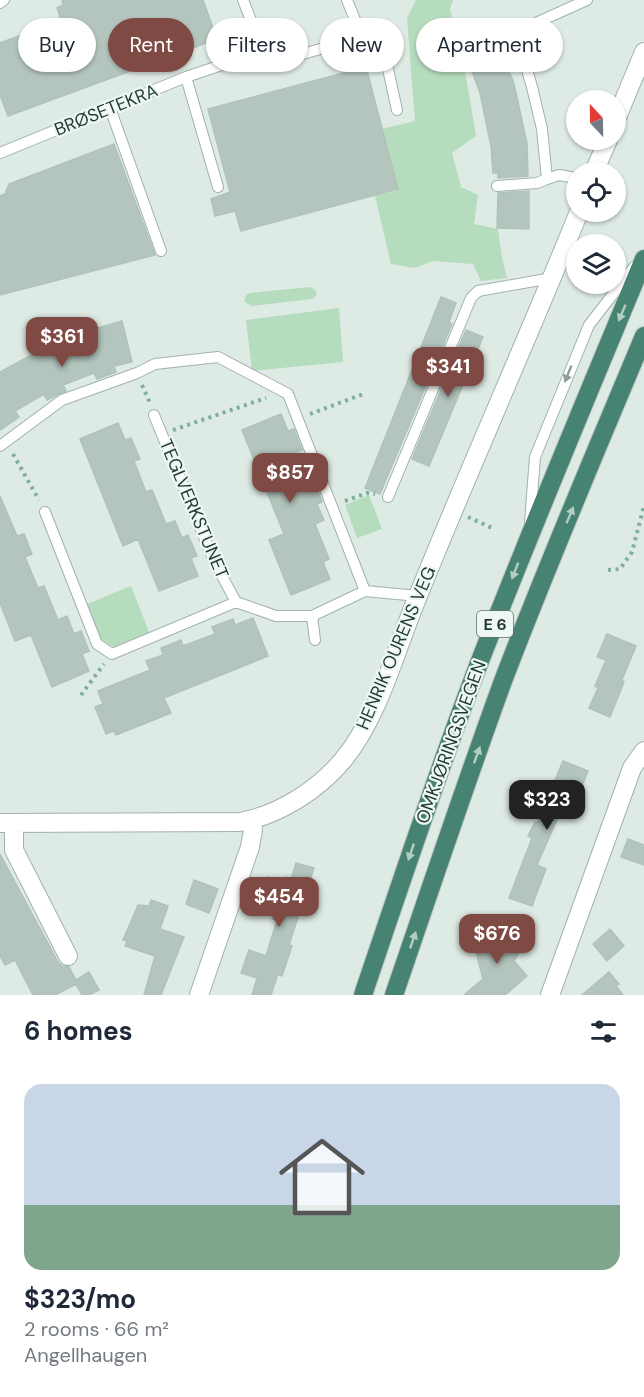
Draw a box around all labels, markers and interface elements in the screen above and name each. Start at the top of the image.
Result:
chip: Buy [18,18,96,72]
chip: Rent [108,18,194,72]
chip: Filters [206,18,308,72]
chip: New [320,18,404,72]
chip: Apartment [416,18,563,72]
street label: BRØSETEKRA [51,78,161,142]
north arrow [566,90,626,150]
map controls [566,90,626,294]
button: locate [566,162,626,222]
button: layers [566,234,626,294]
one-way arrow [617,304,626,322]
pin: $361 [26,317,98,368]
text: $361 [40,323,84,349]
pin: $341 [412,347,484,398]
text: $341 [426,353,470,379]
one-way arrow [563,366,573,384]
street label: TEGLVERKSTUNET [154,436,234,582]
pin: $857 [254,453,326,504]
text: $857 [266,459,314,485]
one-way arrow [565,506,574,523]
one-way arrow [510,562,520,580]
street label: HENRIK OURENS VEG [351,563,441,733]
road number: E 6 [477,611,513,637]
street label: OMKJØRINGSVEGEN [410,657,492,827]
one-way arrow [472,746,482,764]
pin: $323 [511,780,583,831]
text: $323 [523,786,571,812]
one-way arrow [406,843,416,861]
pin: $454 [243,877,315,928]
text: $454 [254,883,304,909]
pin: $676 [461,914,533,965]
text: $676 [473,920,521,946]
one-way arrow [409,931,418,949]
text: 6 homes [24,1014,132,1048]
icon: filters [587,1015,620,1048]
icon: home [268,1123,376,1231]
text: $323/mo [24,1282,136,1316]
text: 2 rooms · 66 m² [24,1316,169,1342]
text: Angellhaugen [24,1342,147,1368]

